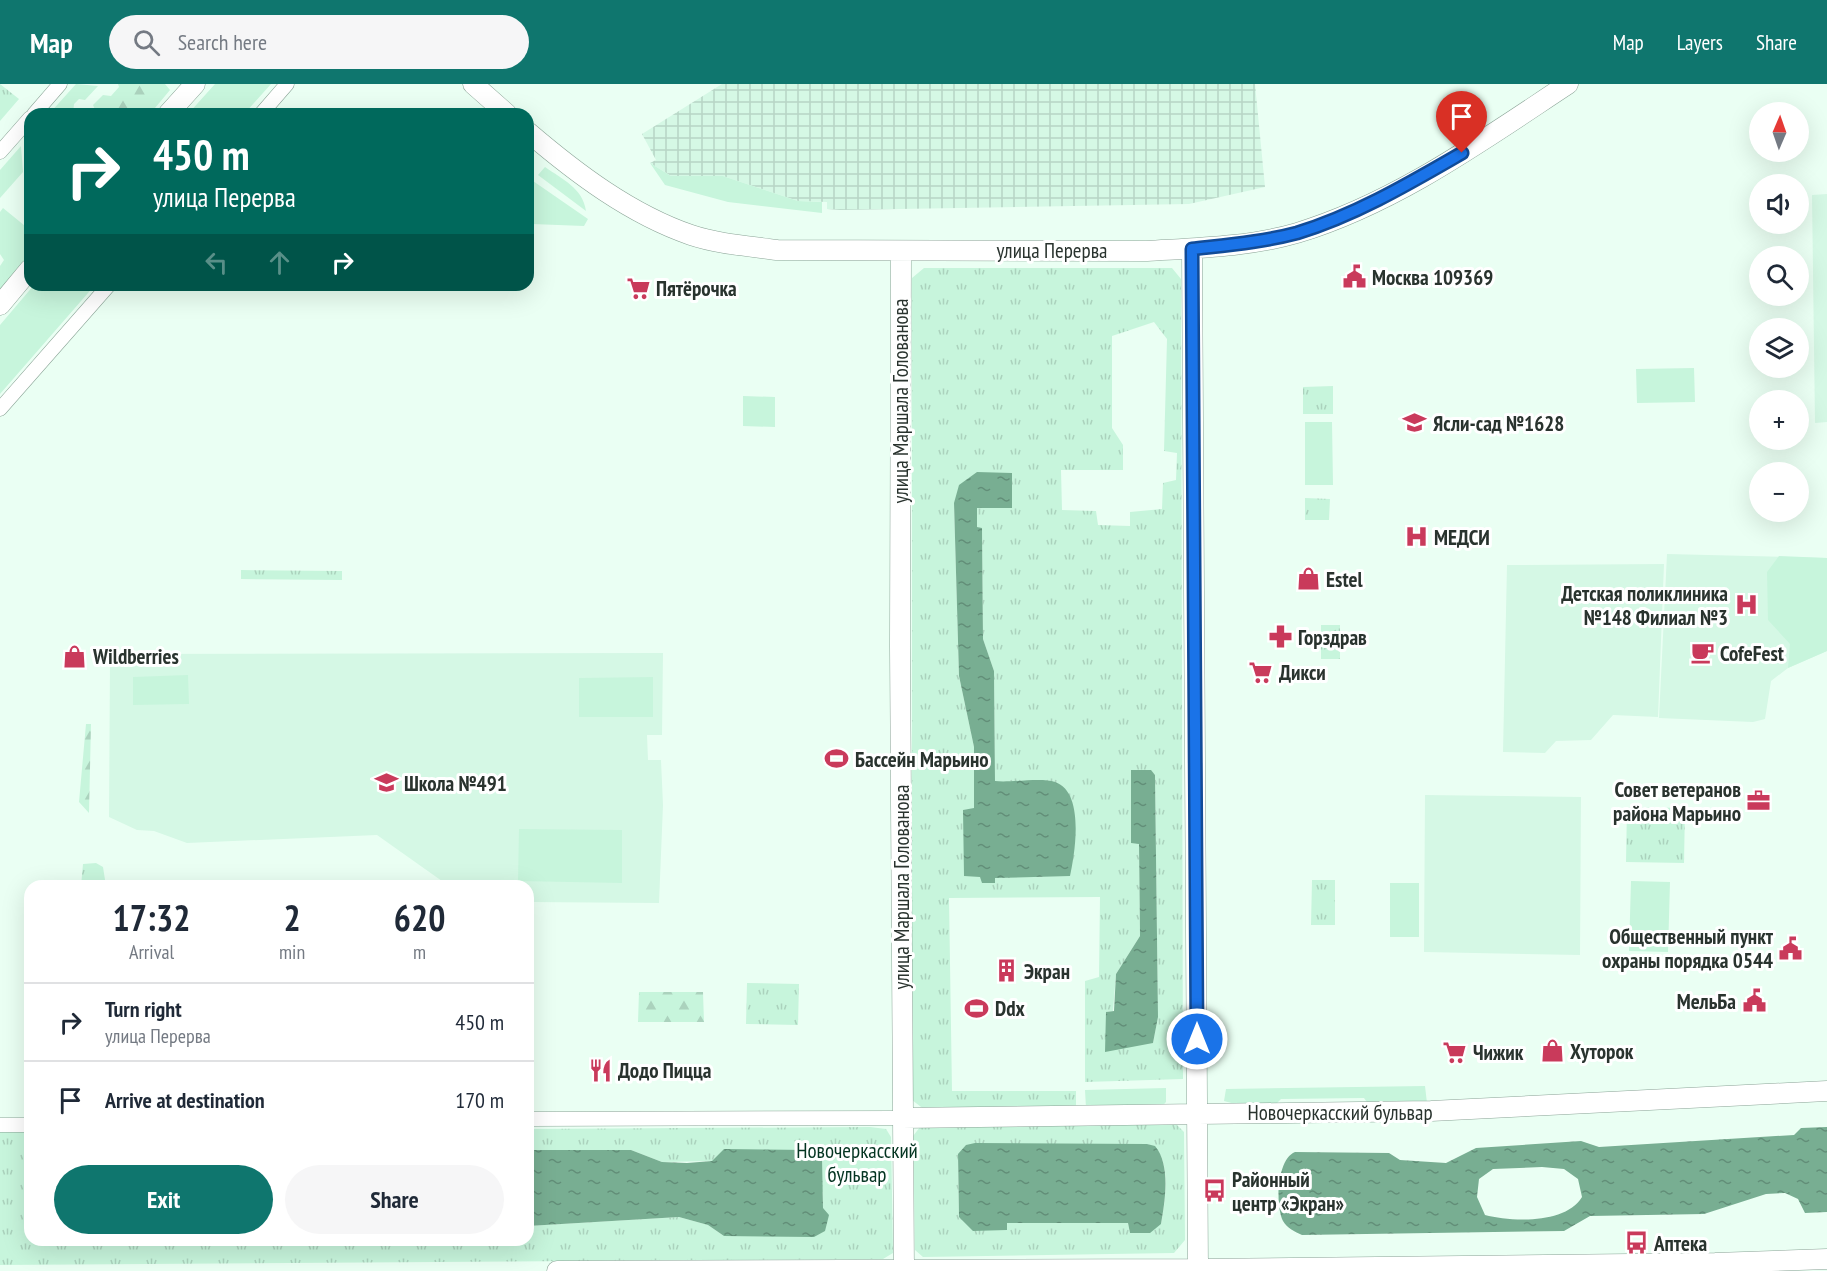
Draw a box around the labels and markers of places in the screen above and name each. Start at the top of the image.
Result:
pin [1436,91,1487,153]
public building icon: Москва 109369 [1341,264,1367,290]
place label: Москва 109369 [1372,264,1493,291]
supermarket icon: Пятёрочка [625,275,651,301]
place label: Пятёрочка [656,275,737,302]
school or university icon: Ясли-сад №1628 [1402,410,1428,436]
place label: Ясли-сад №1628 [1433,410,1564,437]
hospital icon: МЕДСИ [1403,524,1429,550]
place label: МЕДСИ [1434,524,1490,551]
shop icon: Estel [1295,566,1321,592]
place label: Estel [1326,566,1363,593]
place label: Детская поликлиника №148 Филиал №3 [1561,580,1728,631]
hospital icon: Детская поликлиника №148 Филиал №3 [1733,592,1759,618]
pharmacy icon: Горздрав [1267,624,1293,650]
place label: Горздрав [1298,624,1367,651]
cafe icon: CofeFest [1689,640,1715,666]
place label: CofeFest [1720,640,1784,667]
shop icon: Wildberries [62,643,88,669]
place label: Wildberries [92,643,179,670]
supermarket icon: Дикси [1248,659,1274,685]
place label: Дикси [1279,659,1326,686]
sports icon: Бассейн Марьино [824,746,850,772]
place label: Бассейн Марьино [855,746,989,773]
school or university icon: Школа №491 [373,770,399,796]
place label: Школа №491 [404,770,507,797]
place label: Совет ветеранов района Марьино [1613,776,1741,827]
office icon: Совет ветеранов района Марьино [1746,788,1772,814]
place label: Общественный пункт охраны порядка 0544 [1602,923,1774,974]
public building icon: Общественный пункт охраны порядка 0544 [1778,935,1804,961]
building icon: Экран [993,958,1019,984]
place label: Экран [1024,958,1070,985]
place label: МельБа [1677,988,1736,1015]
public building icon: МельБа [1741,988,1767,1014]
sports icon: Ddx [964,995,990,1021]
place label: Ddx [995,995,1026,1022]
shop icon: Хуторок [1539,1038,1565,1064]
place label: Хуторок [1570,1038,1634,1065]
supermarket icon: Чижик [1442,1039,1468,1065]
place label: Чижик [1473,1039,1524,1066]
restaurant icon: Додо Пицца [587,1057,613,1083]
place label: Додо Пицца [618,1057,712,1084]
place label: Районный центр «Экран» [1232,1166,1344,1217]
bus stop icon: Районный центр «Экран» [1201,1178,1227,1204]
bus stop icon: Аптека [1623,1230,1649,1256]
place label: Аптека [1653,1230,1707,1257]

